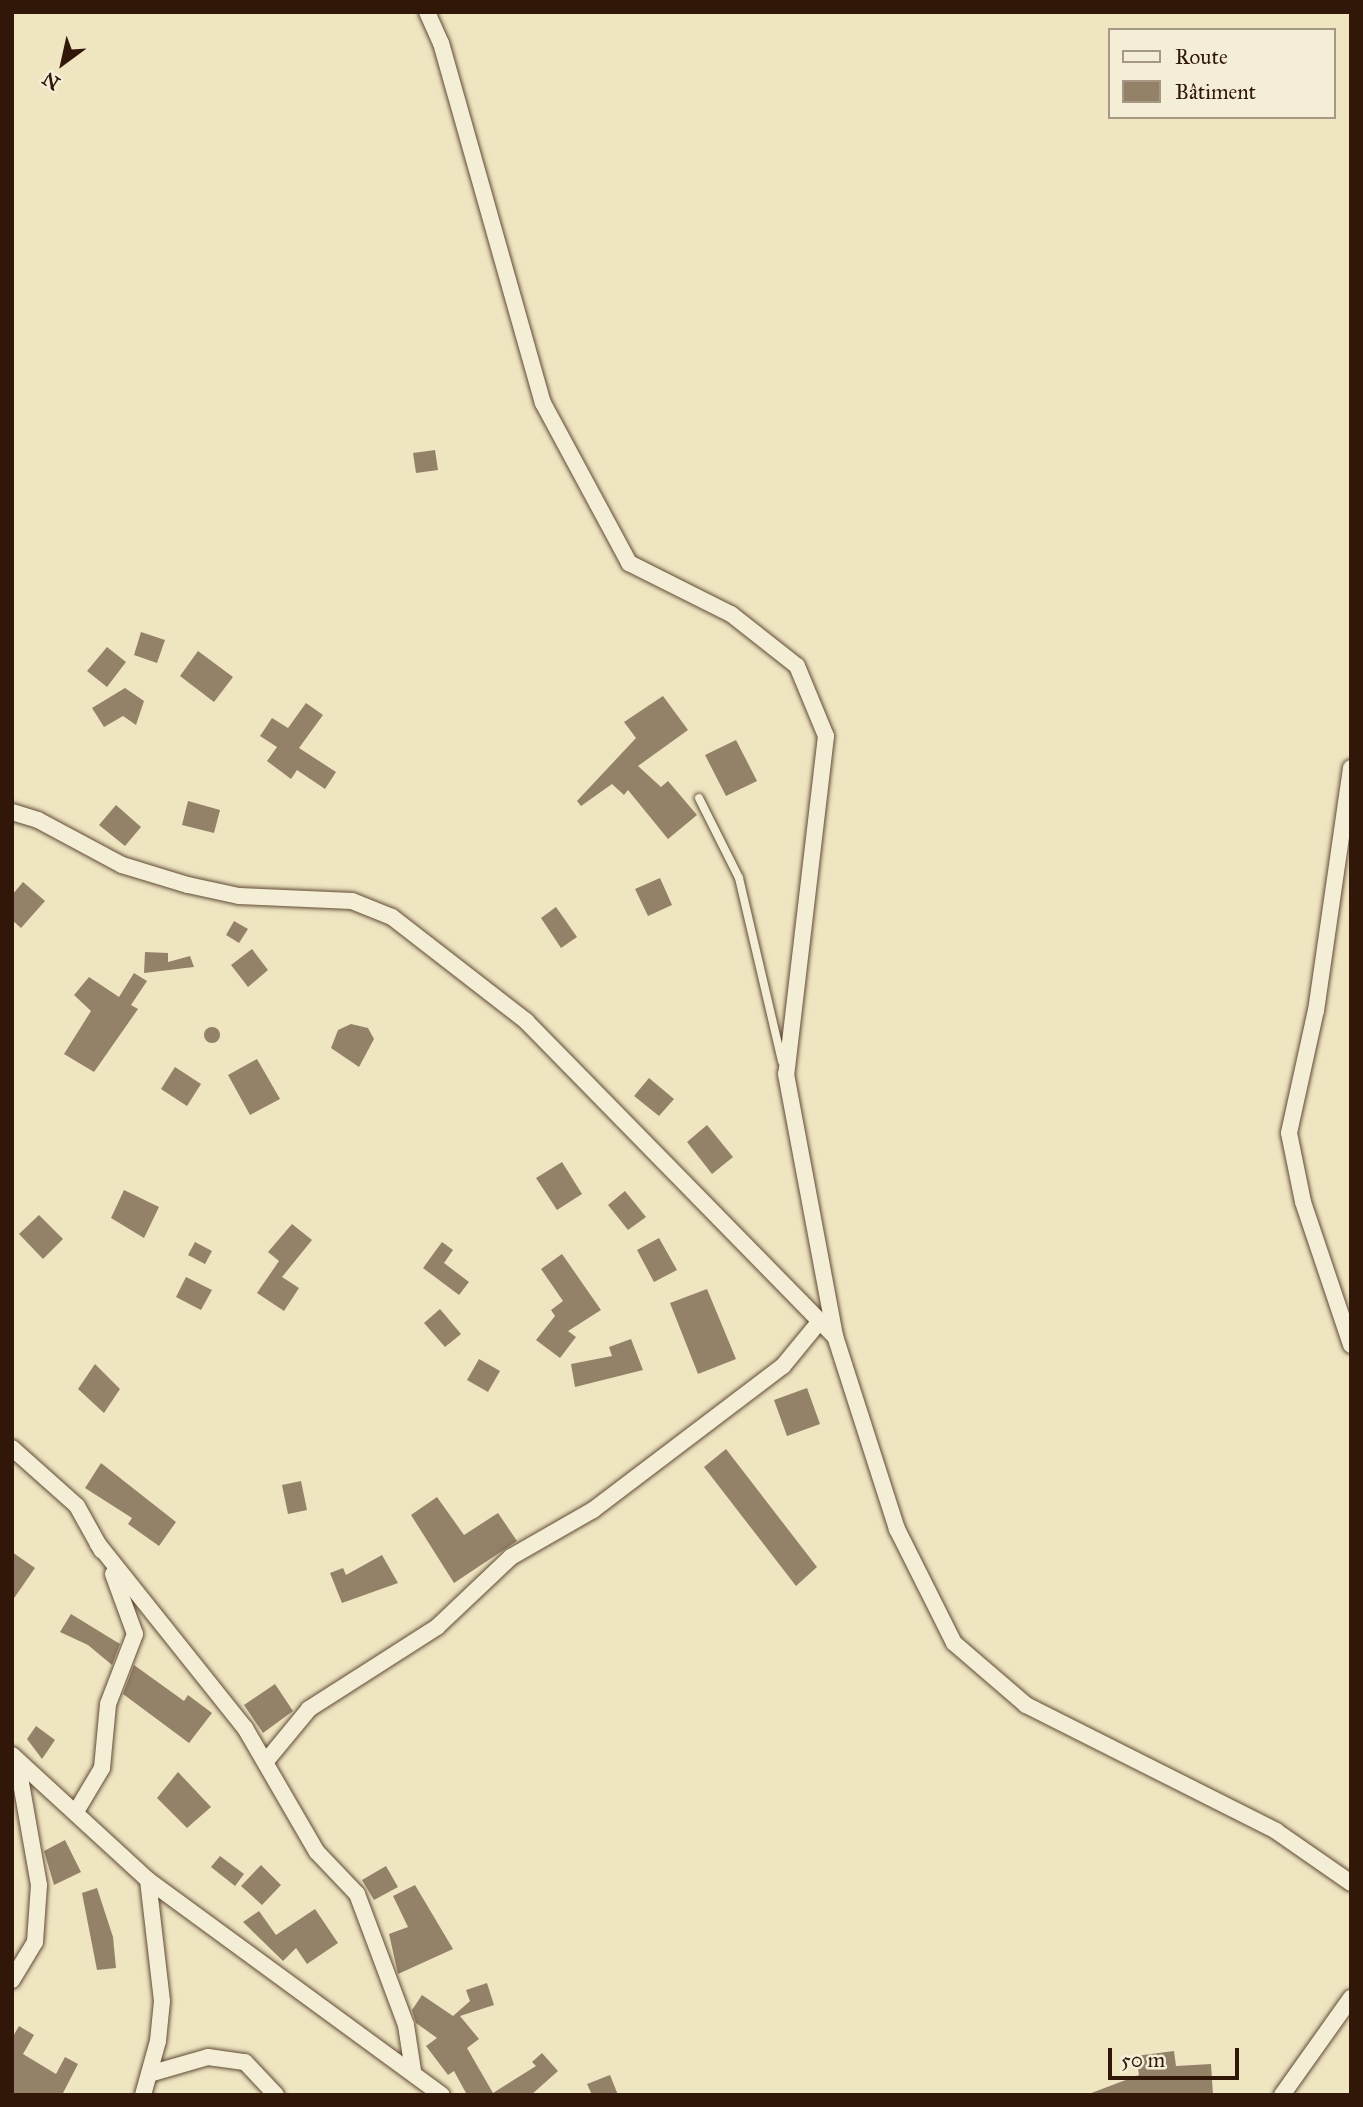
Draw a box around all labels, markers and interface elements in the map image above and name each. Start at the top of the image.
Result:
north arrow [28,28,98,98]
legend [1108,28,1335,119]
text: Route [1175,44,1228,70]
text: N [38,67,64,95]
text: Bâtiment [1175,79,1256,105]
scale bar [1111,2034,1242,2078]
text: 50 m [1121,2047,1165,2073]

